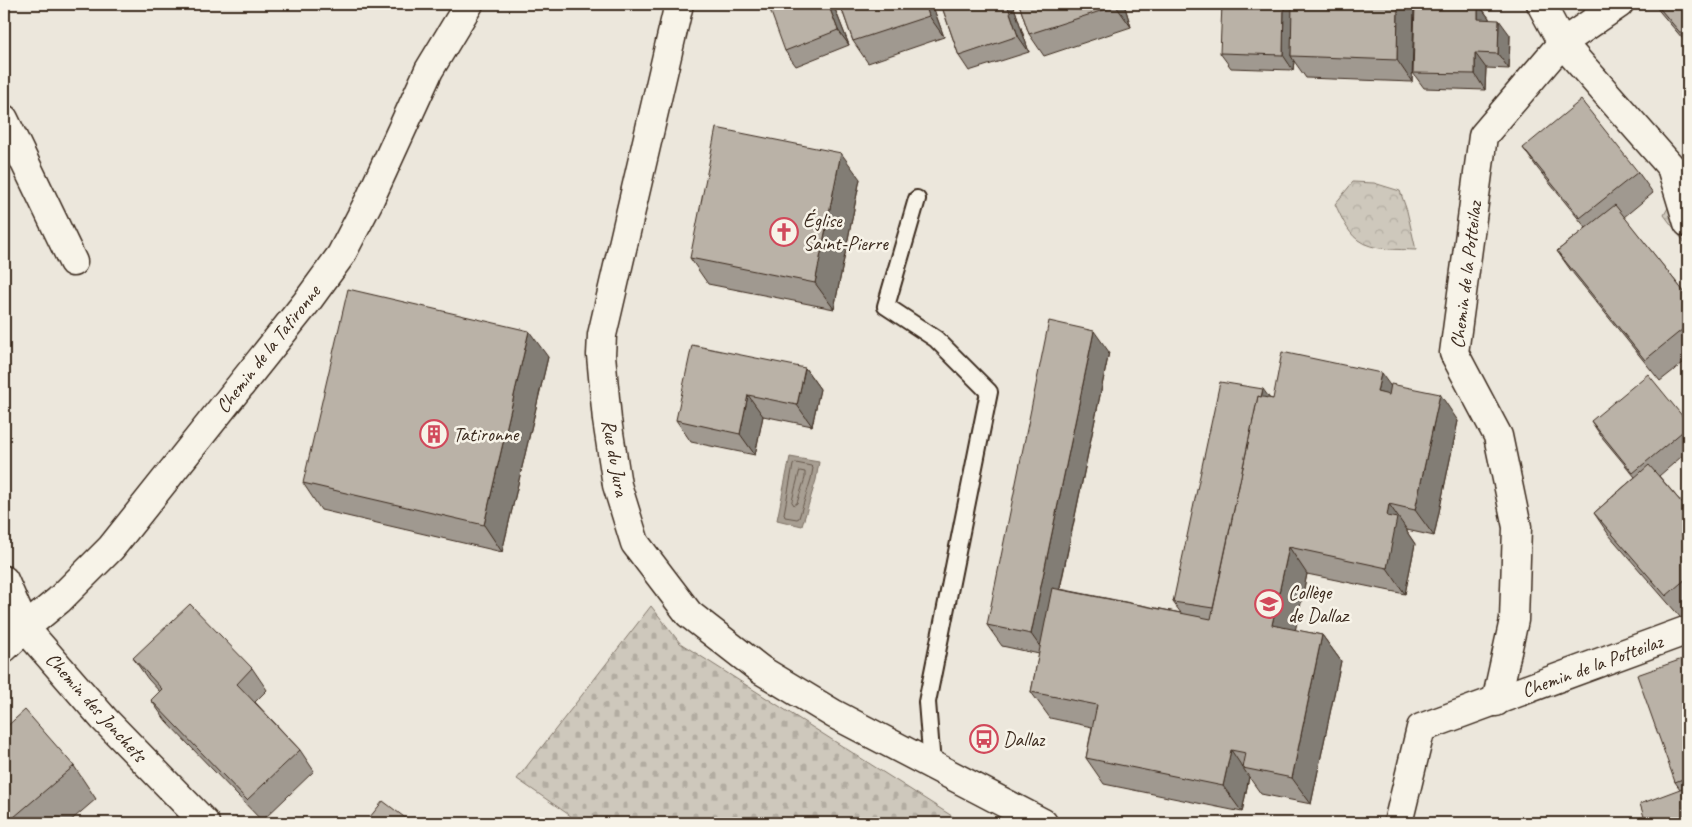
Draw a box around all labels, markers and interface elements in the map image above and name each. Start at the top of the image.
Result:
street label: Chemin de la Potteilaz [1445,198,1488,350]
place label: Église Saint-Pierre [803,208,889,256]
church icon: Église Saint-Pierre [769,217,799,247]
street label: Chemin de la Tatironne [210,279,327,418]
street label: Rue du Jura [596,418,634,500]
building icon: Tatironne [419,419,449,449]
place label: Tatironne [453,422,520,447]
place label: Collège de Dallaz [1288,580,1351,628]
school or university icon: Collège de Dallaz [1254,589,1284,619]
street label: Chemin de la Potteilaz [1518,628,1667,703]
street label: Chemin des Jonchets [40,647,153,769]
bus stop icon: Dallaz [969,724,999,754]
place label: Dallaz [1003,727,1046,752]

